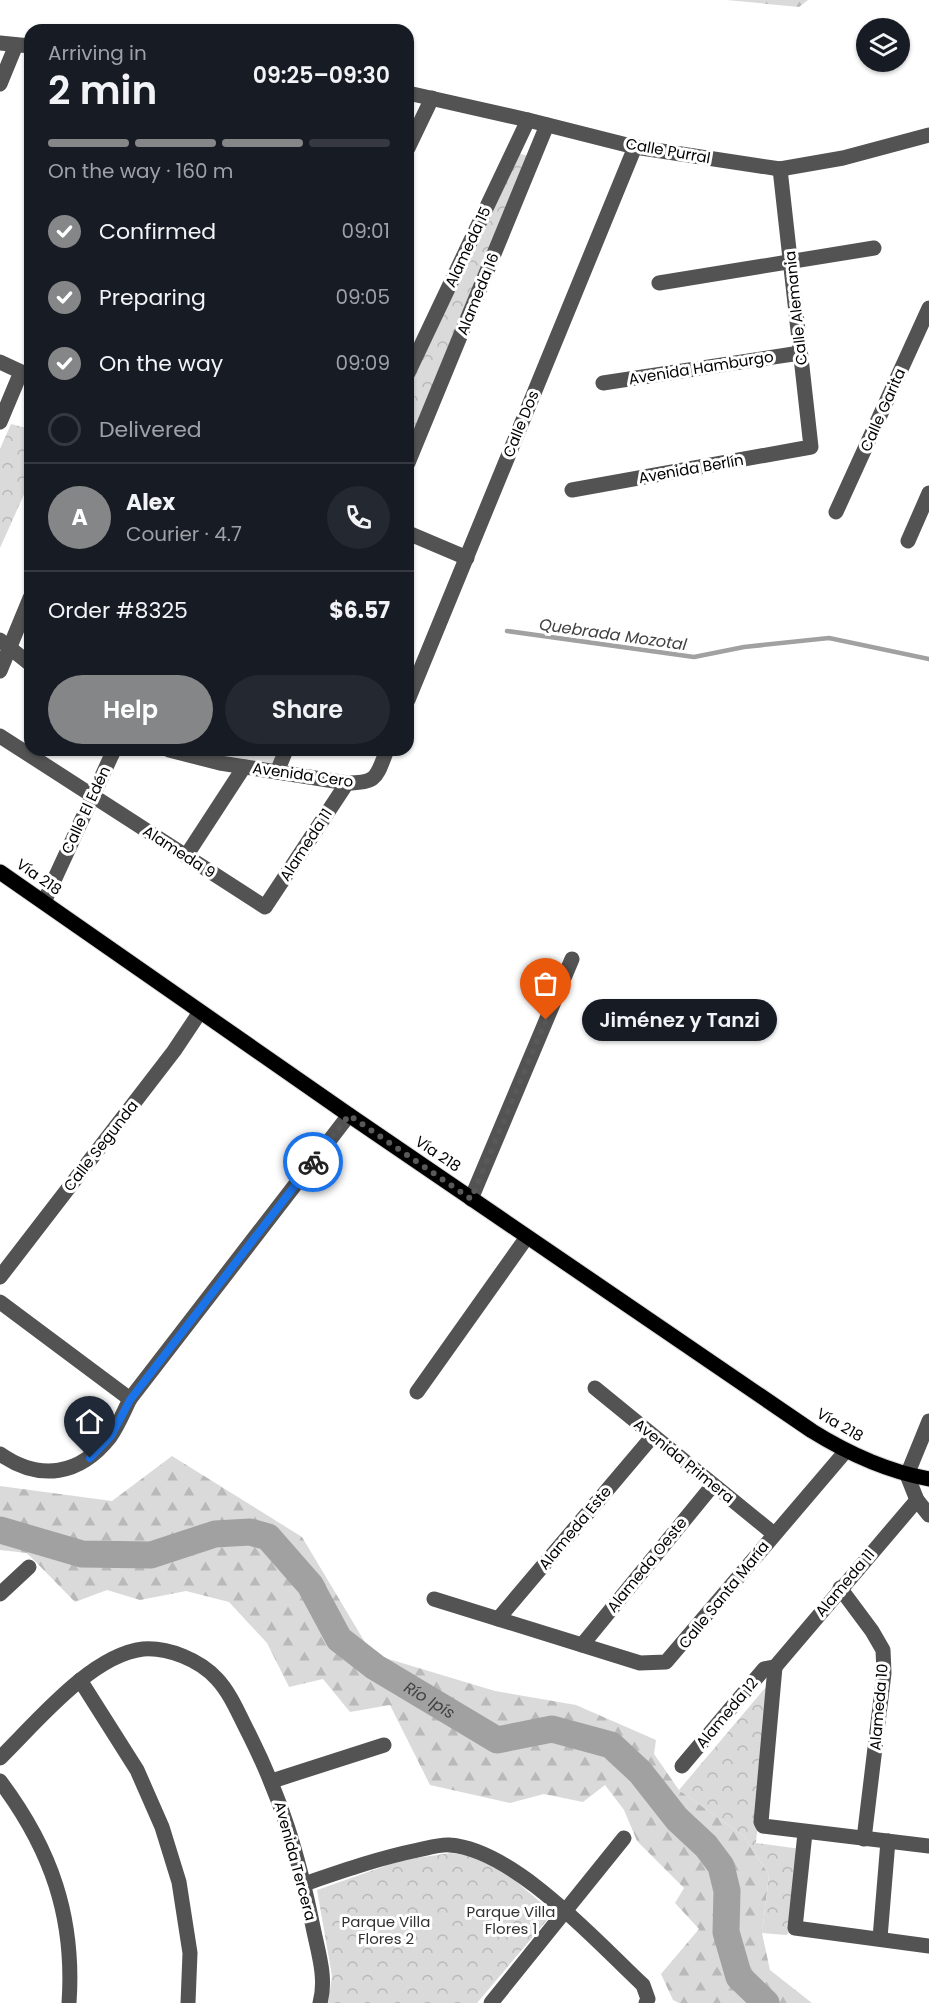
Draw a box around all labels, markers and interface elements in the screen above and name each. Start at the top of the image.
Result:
map controls [856,18,910,72]
button: layers [856,18,910,72]
text: Arriving in [48,39,147,67]
text: 09:25–09:30 [253,60,390,91]
text: 2 min [48,63,157,118]
street label: Calle Purral [624,133,712,168]
text: On the way · 160 m [48,157,233,185]
street label: Alameda 15 [440,203,495,291]
icon: check [48,215,81,248]
text: Confirmed [99,216,216,247]
text: 09:01 [342,217,390,245]
street label: Alameda 16 [451,249,504,338]
street label: Calle Alemania [779,250,812,366]
icon: check [48,281,81,314]
text: Preparing [99,282,206,313]
text: 09:05 [335,283,390,311]
street label: Avenida Hamburgo [627,346,775,389]
icon: check [48,347,81,380]
text: On the way [99,348,223,379]
text: 09:09 [335,349,390,377]
street label: Calle Garita [855,365,910,455]
street label: Calle Dos [498,387,544,460]
text: Delivered [99,414,202,445]
street label: Avenida Berlín [637,449,745,488]
button: phone [327,486,390,549]
text: Alex [126,487,175,518]
text: A [71,502,88,533]
text: Courier · 4.7 [126,520,242,548]
text: Order #8325 [48,595,188,626]
text: $6.57 [329,595,390,626]
water label: Quebrada Mozotal [538,613,688,656]
button: Help [48,675,213,744]
button: Share [225,675,390,744]
street label: Avenida Cero [251,757,355,792]
street label: Calle El Edén [56,763,115,857]
street label: Alameda 11 [274,804,337,885]
street label: Alameda 9 [139,820,220,883]
street label: Vía 218 [12,853,66,900]
pin [520,958,571,1020]
icon: bag [529,967,562,1000]
callout: Jiménez y Tanzi [582,999,777,1041]
text: Jiménez y Tanzi [599,1006,760,1034]
street label: Calle Segunda [58,1096,143,1196]
street label: Vía 218 [411,1131,465,1177]
courier [283,1132,343,1192]
icon: bike [297,1146,330,1179]
pin [64,1396,115,1458]
street label: Vía 218 [813,1403,868,1446]
icon: home [73,1405,106,1438]
street label: Avenida Primera [630,1413,739,1508]
street label: Alameda Este [533,1481,616,1574]
street label: Alameda Oeste [602,1513,691,1617]
street label: Calle Santa María [674,1536,774,1653]
street label: Alameda 11 [810,1544,879,1621]
street label: Alameda 10 [864,1663,893,1751]
street label: Alameda 12 [691,1673,762,1753]
water label: Río Ipís [400,1676,459,1724]
street label: Avenida Tercera [269,1799,321,1923]
park label: Parque Villa Flores 1 [467,1901,555,1939]
park label: Parque Villa Flores 2 [342,1911,430,1949]

